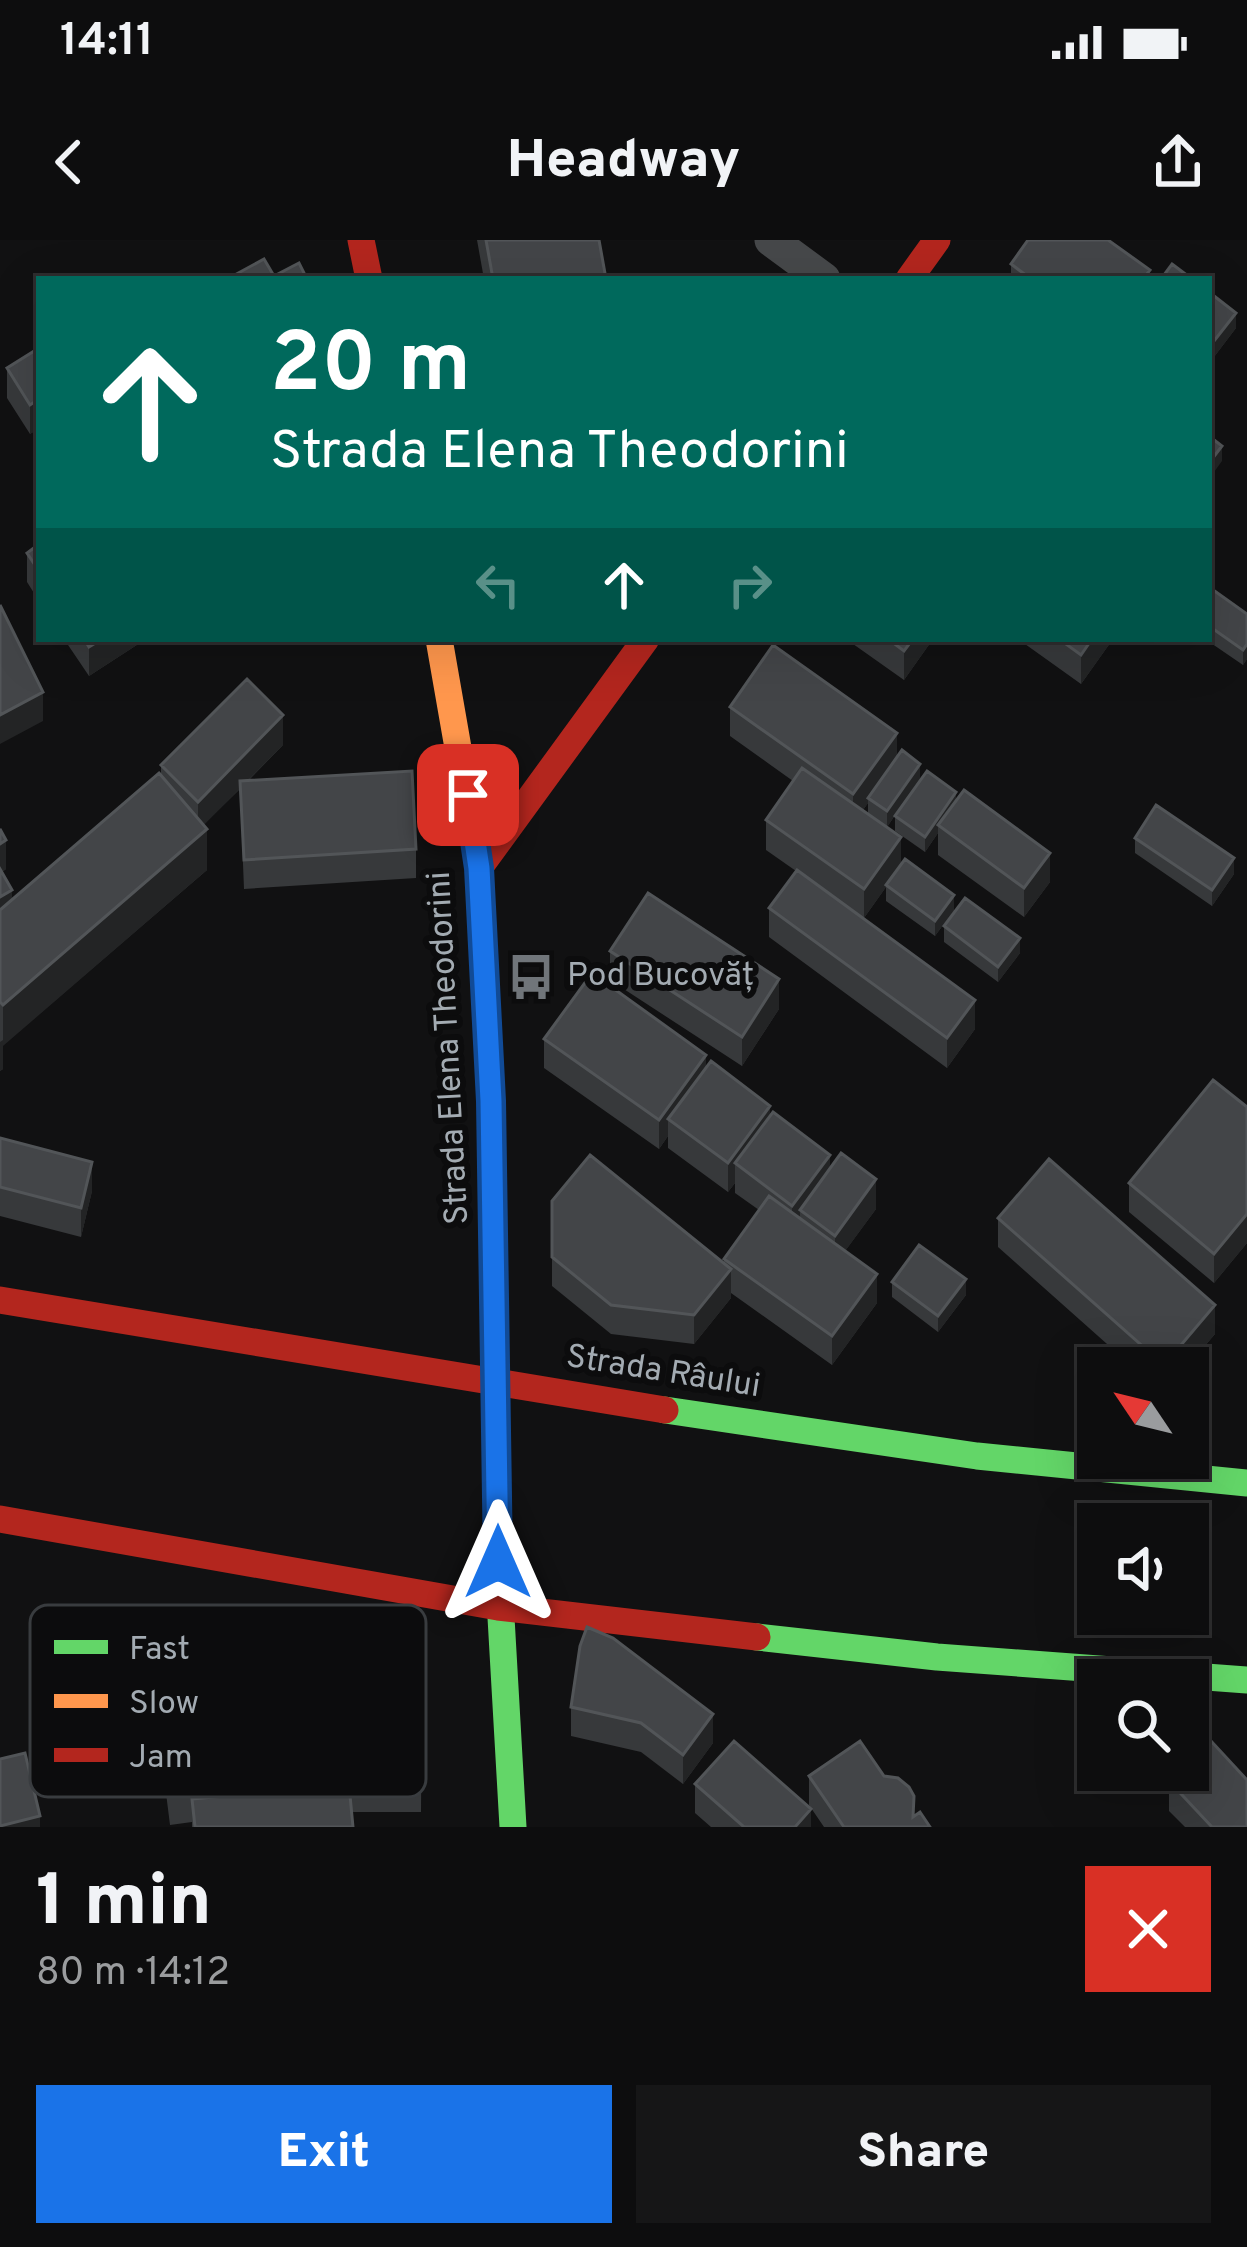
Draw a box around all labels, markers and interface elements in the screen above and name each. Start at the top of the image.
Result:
text: 14:11 [60,14,154,71]
text: Headway [507,128,740,197]
icon: back [36,129,102,195]
icon: share [1145,129,1211,195]
text: 20 m [270,315,471,421]
icon: ahead [72,324,228,480]
text: Strada Elena Theodorini [270,419,849,488]
icon: left [465,552,531,618]
icon: ahead [591,552,657,618]
icon: right [717,552,783,618]
pin [417,744,519,846]
icon: arrive [435,762,501,828]
street label: Strada Elena Theodorini [420,870,480,1226]
bus stop icon: Pod Bucovăț [506,952,556,1002]
place label: Pod Bucovăț [567,956,754,998]
street label: Strada Râului [563,1337,763,1409]
north arrow [1077,1347,1209,1479]
map controls [1077,1347,1209,1791]
position arrow [435,1499,561,1625]
button: sound [1077,1503,1209,1635]
legend [30,1605,426,1797]
text: Fast [129,1630,190,1672]
button: search [1077,1659,1209,1791]
text: Slow [129,1684,199,1726]
text: Jam [129,1738,193,1780]
text: 1 min [36,1859,212,1951]
button: close [1085,1866,1211,1992]
text: 80 m · 14:12 [36,1950,230,1999]
button: Exit [36,2085,612,2223]
button: Share [636,2085,1211,2223]

